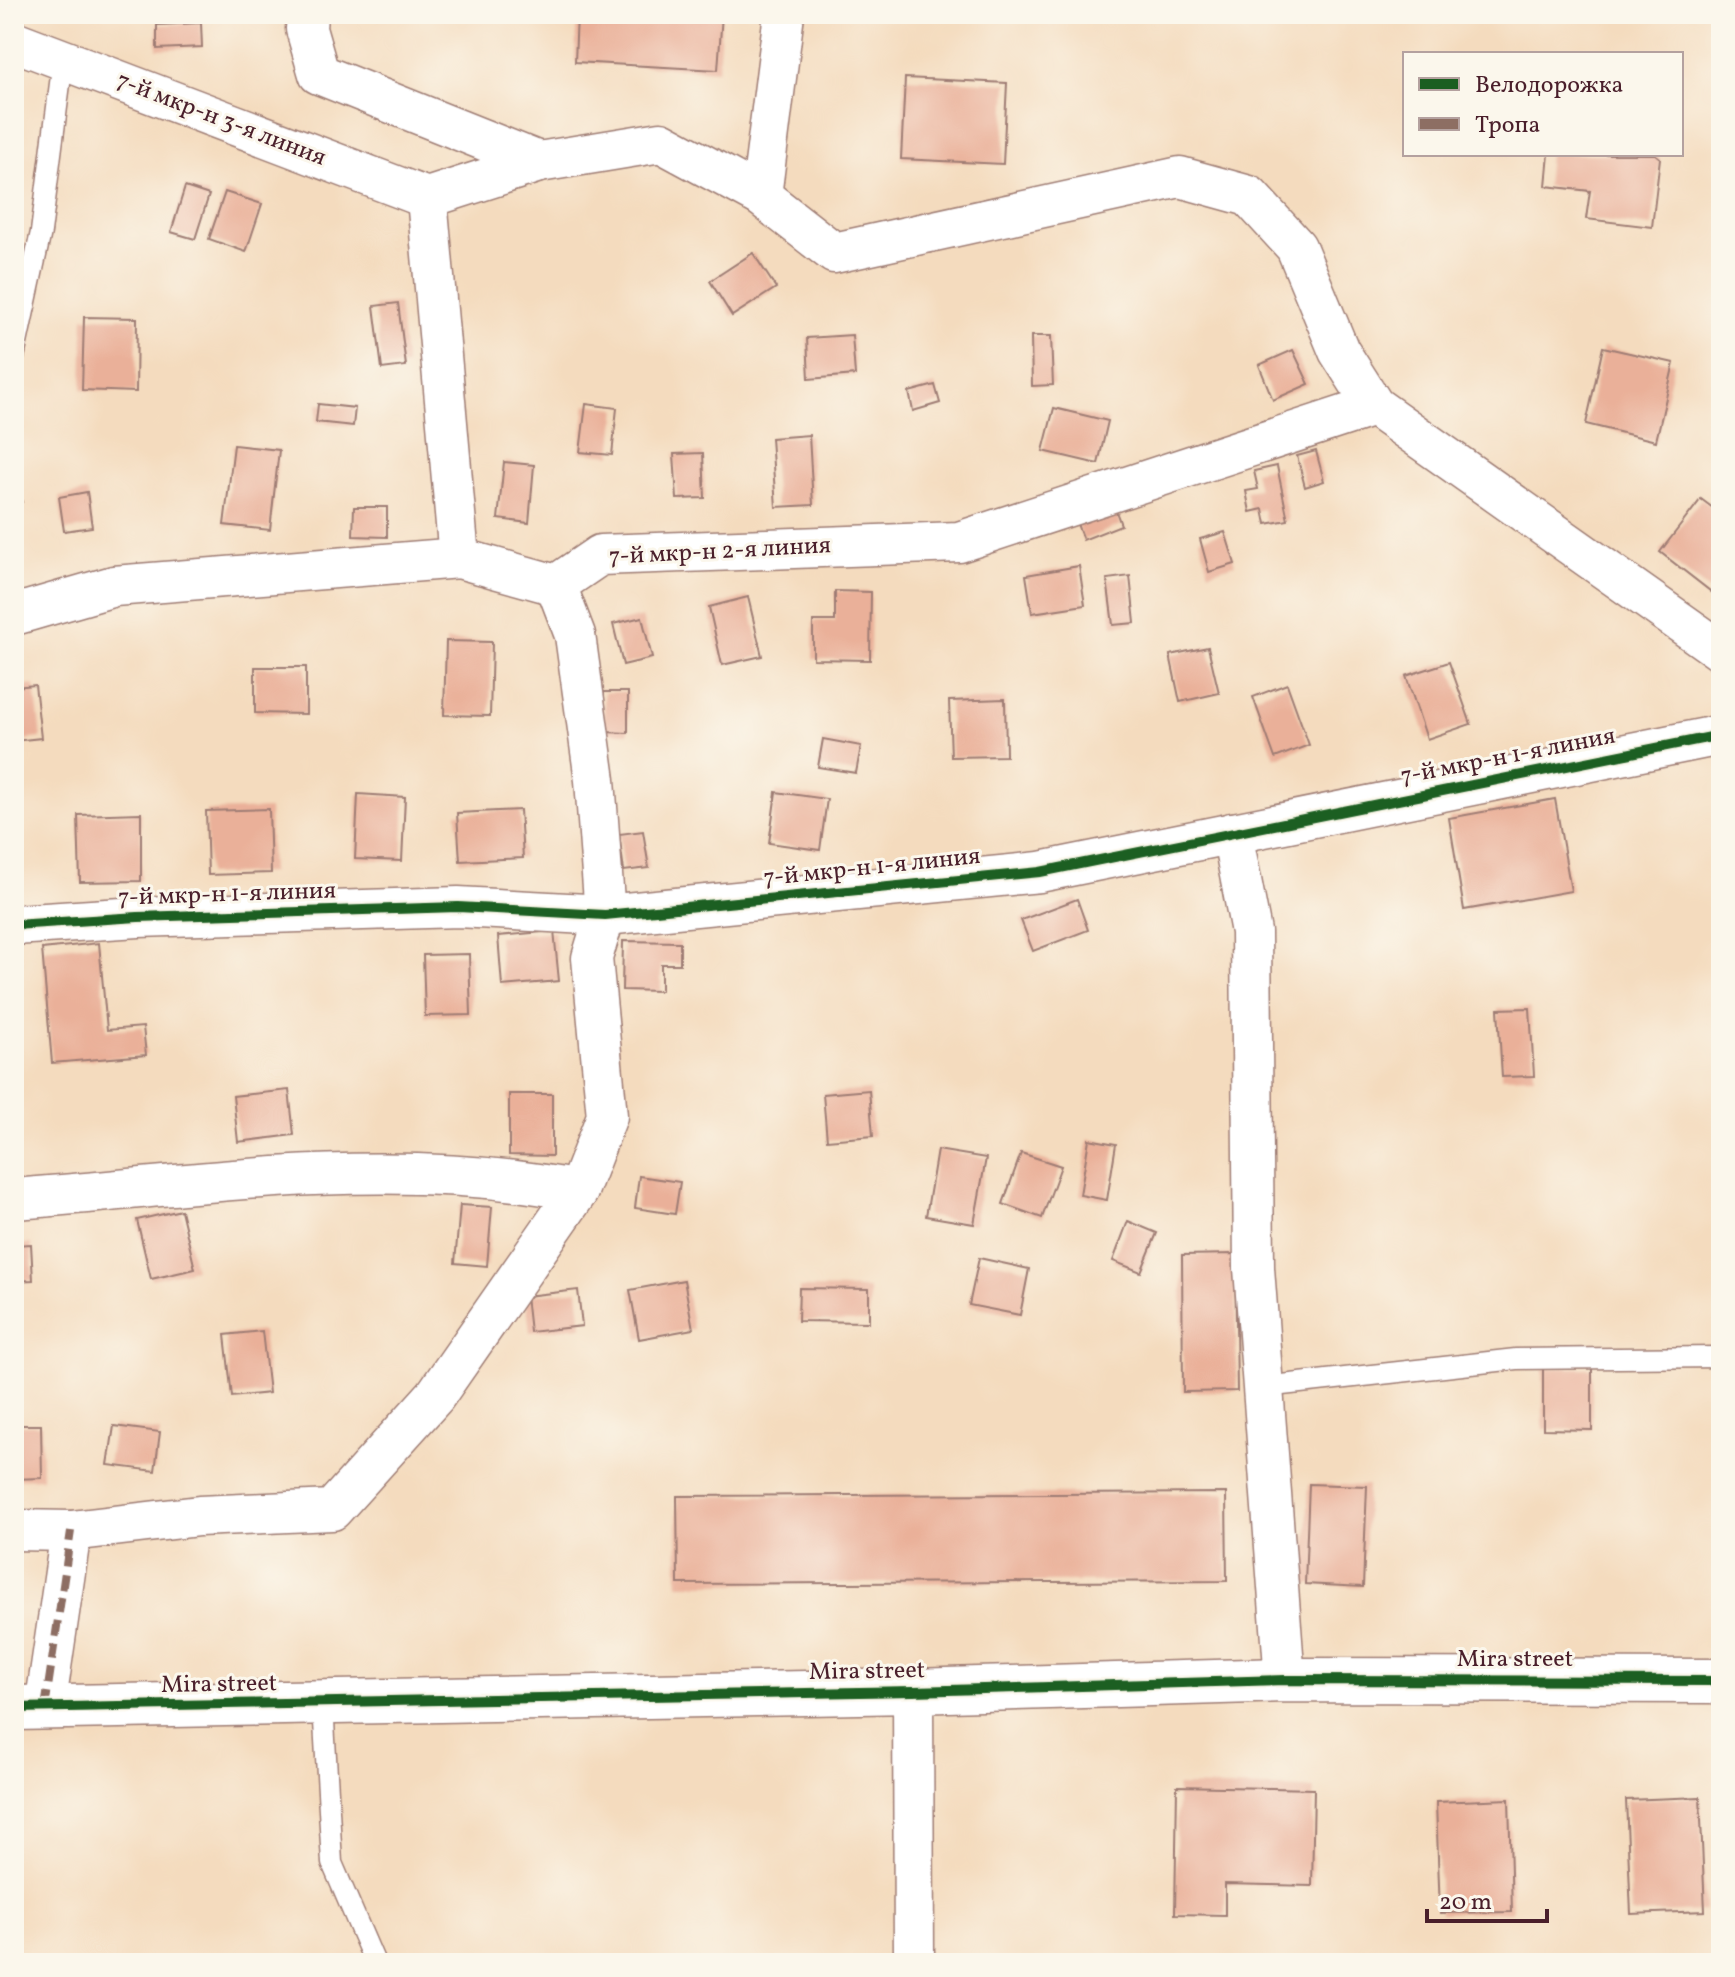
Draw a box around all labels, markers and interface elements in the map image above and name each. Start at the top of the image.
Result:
legend [1403,52,1683,156]
street label: 7-й мкр-н 3-я линия [111,64,331,176]
text: Велодорожка [1475,69,1623,103]
text: Тропа [1475,109,1541,143]
street label: 7-й мкр-н 2-я линия [608,529,832,575]
street label: 7-й мкр-н 1-я линия [1398,720,1618,794]
street label: 7-й мкр-н 1-я линия [762,840,982,896]
street label: 7-й мкр-н 1-я линия [117,874,337,916]
street label: Mira street [1457,1643,1573,1677]
street label: Mira street [809,1654,925,1690]
street label: Mira street [161,1667,277,1703]
scale bar [1427,1873,1547,1923]
text: 20 m [1439,1886,1492,1920]

